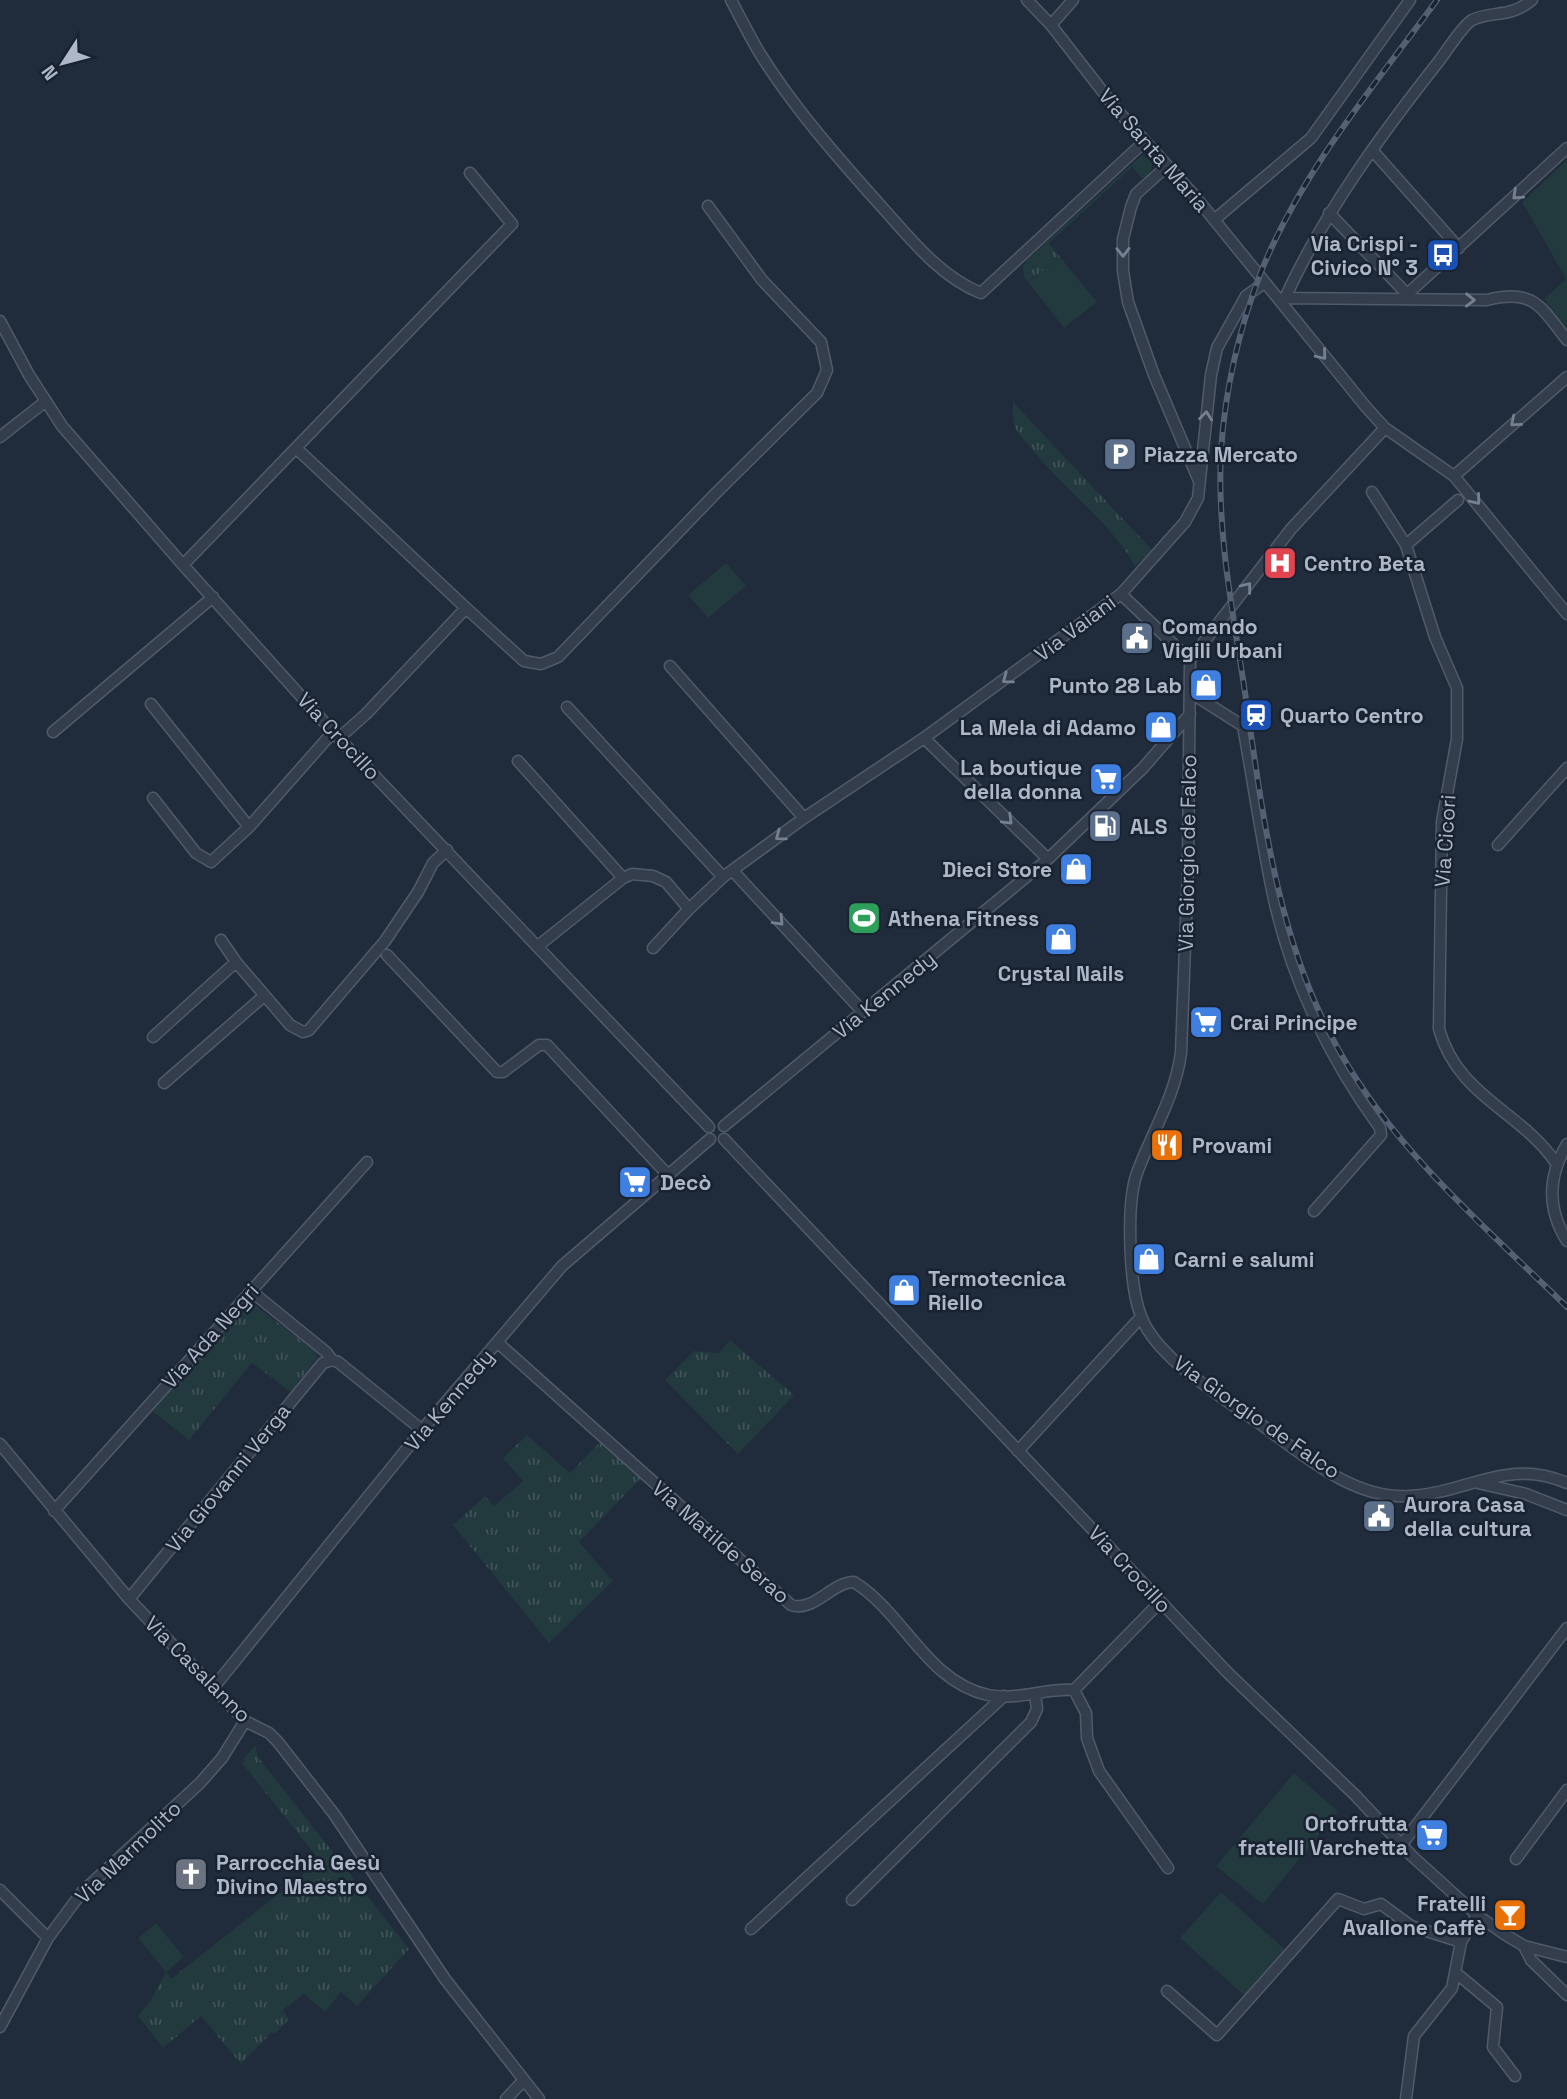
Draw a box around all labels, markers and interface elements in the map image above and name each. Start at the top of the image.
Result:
north arrow [28,28,98,98]
text: N [36,60,64,85]
street label: Via Santa Maria [1093,82,1215,218]
one-way arrow [1512,186,1525,199]
place label: Via Crispi - Civico N° 3 [1311,230,1418,281]
bus stop icon: Via Crispi - Civico N° 3 [1424,236,1462,274]
one-way arrow [1115,247,1131,258]
one-way arrow [1465,292,1476,308]
one-way arrow [1314,347,1326,360]
one-way arrow [1199,410,1214,422]
one-way arrow [1510,414,1523,426]
parking icon: Piazza Mercato [1101,435,1139,473]
place label: Piazza Mercato [1144,441,1298,468]
one-way arrow [1467,493,1480,505]
hospital icon: Centro Beta [1261,544,1299,582]
place label: Centro Beta [1304,550,1425,577]
one-way arrow [1238,582,1251,594]
street label: Via Vaiani [1029,589,1121,667]
place label: Comando Vigili Urbani [1162,613,1283,664]
public building icon: Comando Vigili Urbani [1118,619,1156,657]
shop icon: Punto 28 Lab [1187,666,1225,704]
one-way arrow [1002,671,1015,683]
place label: Punto 28 Lab [1049,672,1182,699]
street label: Via Crocillo [291,686,387,786]
station icon: Quarto Centro [1237,696,1275,734]
place label: Quarto Centro [1280,702,1424,729]
shop icon: La Mela di Adamo [1142,708,1180,746]
place label: La Mela di Adamo [960,714,1136,741]
place label: La boutique della donna [960,754,1082,805]
street label: Via Giorgio de Falco [1172,754,1202,952]
supermarket icon: La boutique della donna [1087,760,1125,798]
street label: Via Cicori [1428,794,1462,888]
fuel station icon: ALS [1086,807,1124,845]
one-way arrow [1000,812,1012,824]
place label: ALS [1130,813,1168,840]
one-way arrow [775,828,787,841]
shop icon: Dieci Store [1057,850,1095,888]
place label: Dieci Store [942,856,1052,883]
sports icon: Athena Fitness [845,899,883,937]
place label: Athena Fitness [888,905,1039,932]
one-way arrow [771,913,783,926]
shop icon: Crystal Nails [1042,920,1080,958]
street label: Via Kennedy [827,945,941,1045]
place label: Crystal Nails [998,960,1124,987]
supermarket icon: Crai Principe [1187,1003,1225,1041]
place label: Crai Principe [1230,1009,1358,1036]
restaurant icon: Provami [1148,1126,1186,1164]
place label: Provami [1192,1132,1272,1159]
supermarket icon: Decò [616,1163,654,1201]
place label: Decò [660,1169,711,1196]
shop icon: Carni e salumi [1130,1240,1168,1278]
place label: Carni e salumi [1174,1246,1314,1273]
place label: Termotecnica Riello [928,1265,1066,1316]
shop icon: Termotecnica Riello [885,1271,923,1309]
street label: Via Ada Negri [156,1278,264,1394]
street label: Via Kennedy [398,1343,500,1457]
street label: Via Giorgio de Falco [1168,1349,1346,1485]
street label: Via Giovanni Verga [160,1398,296,1558]
street label: Via Matilde Serao [646,1475,796,1609]
place label: Aurora Casa della cultura [1404,1491,1532,1542]
public building icon: Aurora Casa della cultura [1360,1497,1398,1535]
street label: Via Crocillo [1082,1519,1178,1619]
street label: Via Casalanno [139,1610,257,1728]
street label: Via Marmolito [69,1795,187,1909]
place label: Ortofrutta fratelli Varchetta [1238,1810,1408,1861]
supermarket icon: Ortofrutta fratelli Varchetta [1413,1816,1451,1854]
place label: Parrocchia Gesù Divino Maestro [216,1849,380,1900]
church icon: Parrocchia Gesù Divino Maestro [172,1855,210,1893]
place label: Fratelli Avallone Caffè [1342,1890,1486,1941]
bar icon: Fratelli Avallone Caffè [1491,1896,1529,1934]

